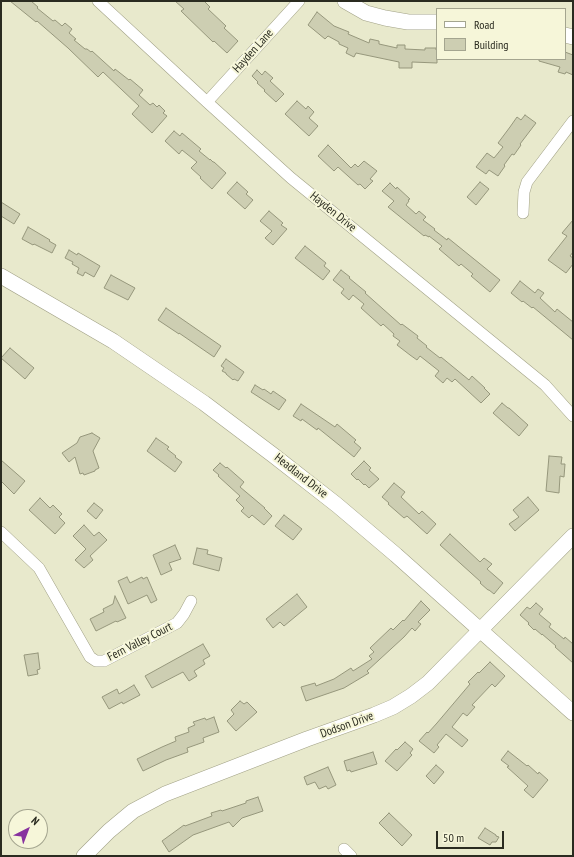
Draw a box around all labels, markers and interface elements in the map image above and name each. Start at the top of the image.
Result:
legend [436,8,566,60]
text: Road [474,17,494,32]
street label: Hayden Lane [230,26,276,76]
text: Building [474,37,509,52]
street label: Hayden Drive [307,189,359,235]
street label: Headland Drive [271,451,331,501]
street label: Fern Valley Court [105,620,175,664]
street label: Dodson Drive [318,709,376,741]
north arrow [8,809,48,849]
text: N [28,814,42,828]
scale bar [438,823,506,849]
text: 50 m [443,830,464,845]

